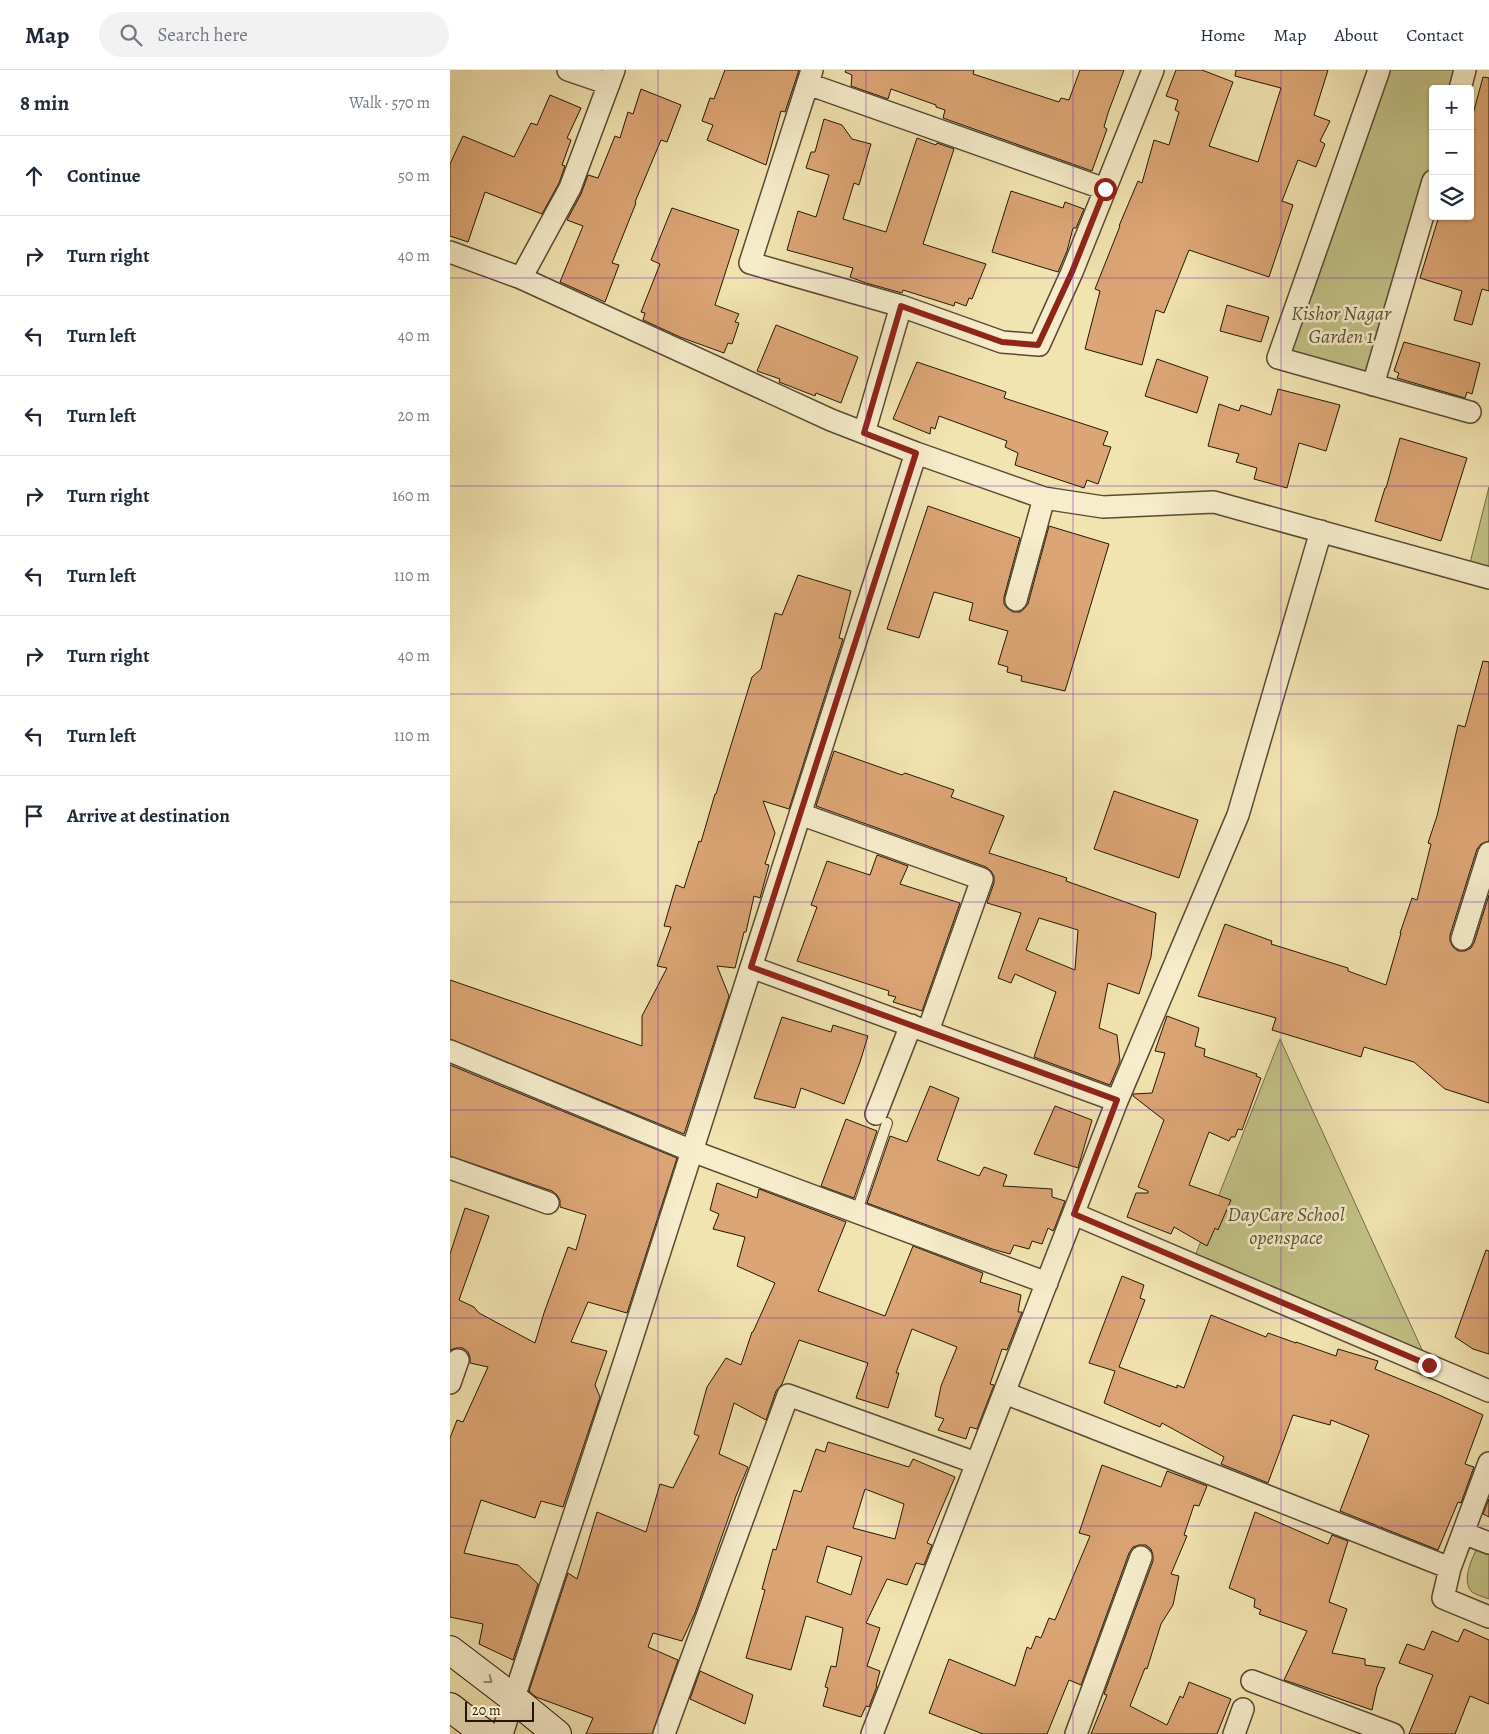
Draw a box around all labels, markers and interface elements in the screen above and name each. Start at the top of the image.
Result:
search box [99,12,449,57]
text: Map [25,19,69,51]
icon: search [117,21,145,49]
text: Search here [157,22,248,48]
text: Home [1200,23,1245,47]
text: Map [1273,23,1306,47]
text: About [1334,23,1378,47]
text: Contact [1406,23,1464,47]
map controls [1429,85,1474,220]
button: + [1429,85,1474,130]
text: 8 min [20,89,69,117]
text: Walk · 570 m [349,92,430,114]
button: − [1429,130,1474,175]
icon: ahead [20,162,48,190]
text: Continue [67,163,141,189]
text: 50 m [398,165,430,187]
button: layers [1429,175,1474,220]
route start [1094,178,1117,201]
icon: right [20,242,48,270]
text: Turn right [67,243,149,269]
text: 40 m [398,245,430,267]
park label: Kishor Nagar Garden 1 [1291,300,1392,350]
icon: left [20,322,48,350]
text: Turn left [67,323,136,349]
text: 40 m [398,325,430,347]
icon: left [20,402,48,430]
text: Turn left [67,403,136,429]
text: 20 m [397,405,430,427]
icon: right [20,482,48,510]
text: Turn right [67,483,149,509]
text: 160 m [392,485,430,507]
icon: left [20,562,48,590]
text: Turn left [67,563,136,589]
text: 110 m [394,565,430,587]
icon: right [20,642,48,670]
text: Turn right [67,643,149,669]
text: 40 m [398,645,430,667]
icon: left [20,722,48,750]
text: Turn left [67,723,136,749]
text: 110 m [394,725,430,747]
icon: arrive [20,802,48,830]
text: Arrive at destination [67,803,230,829]
park label: DayCare School openspace [1227,1201,1345,1251]
route end [1418,1354,1441,1377]
one-way arrow [483,1674,492,1682]
scale bar [465,1699,534,1722]
text: 20 m [472,1701,501,1720]

